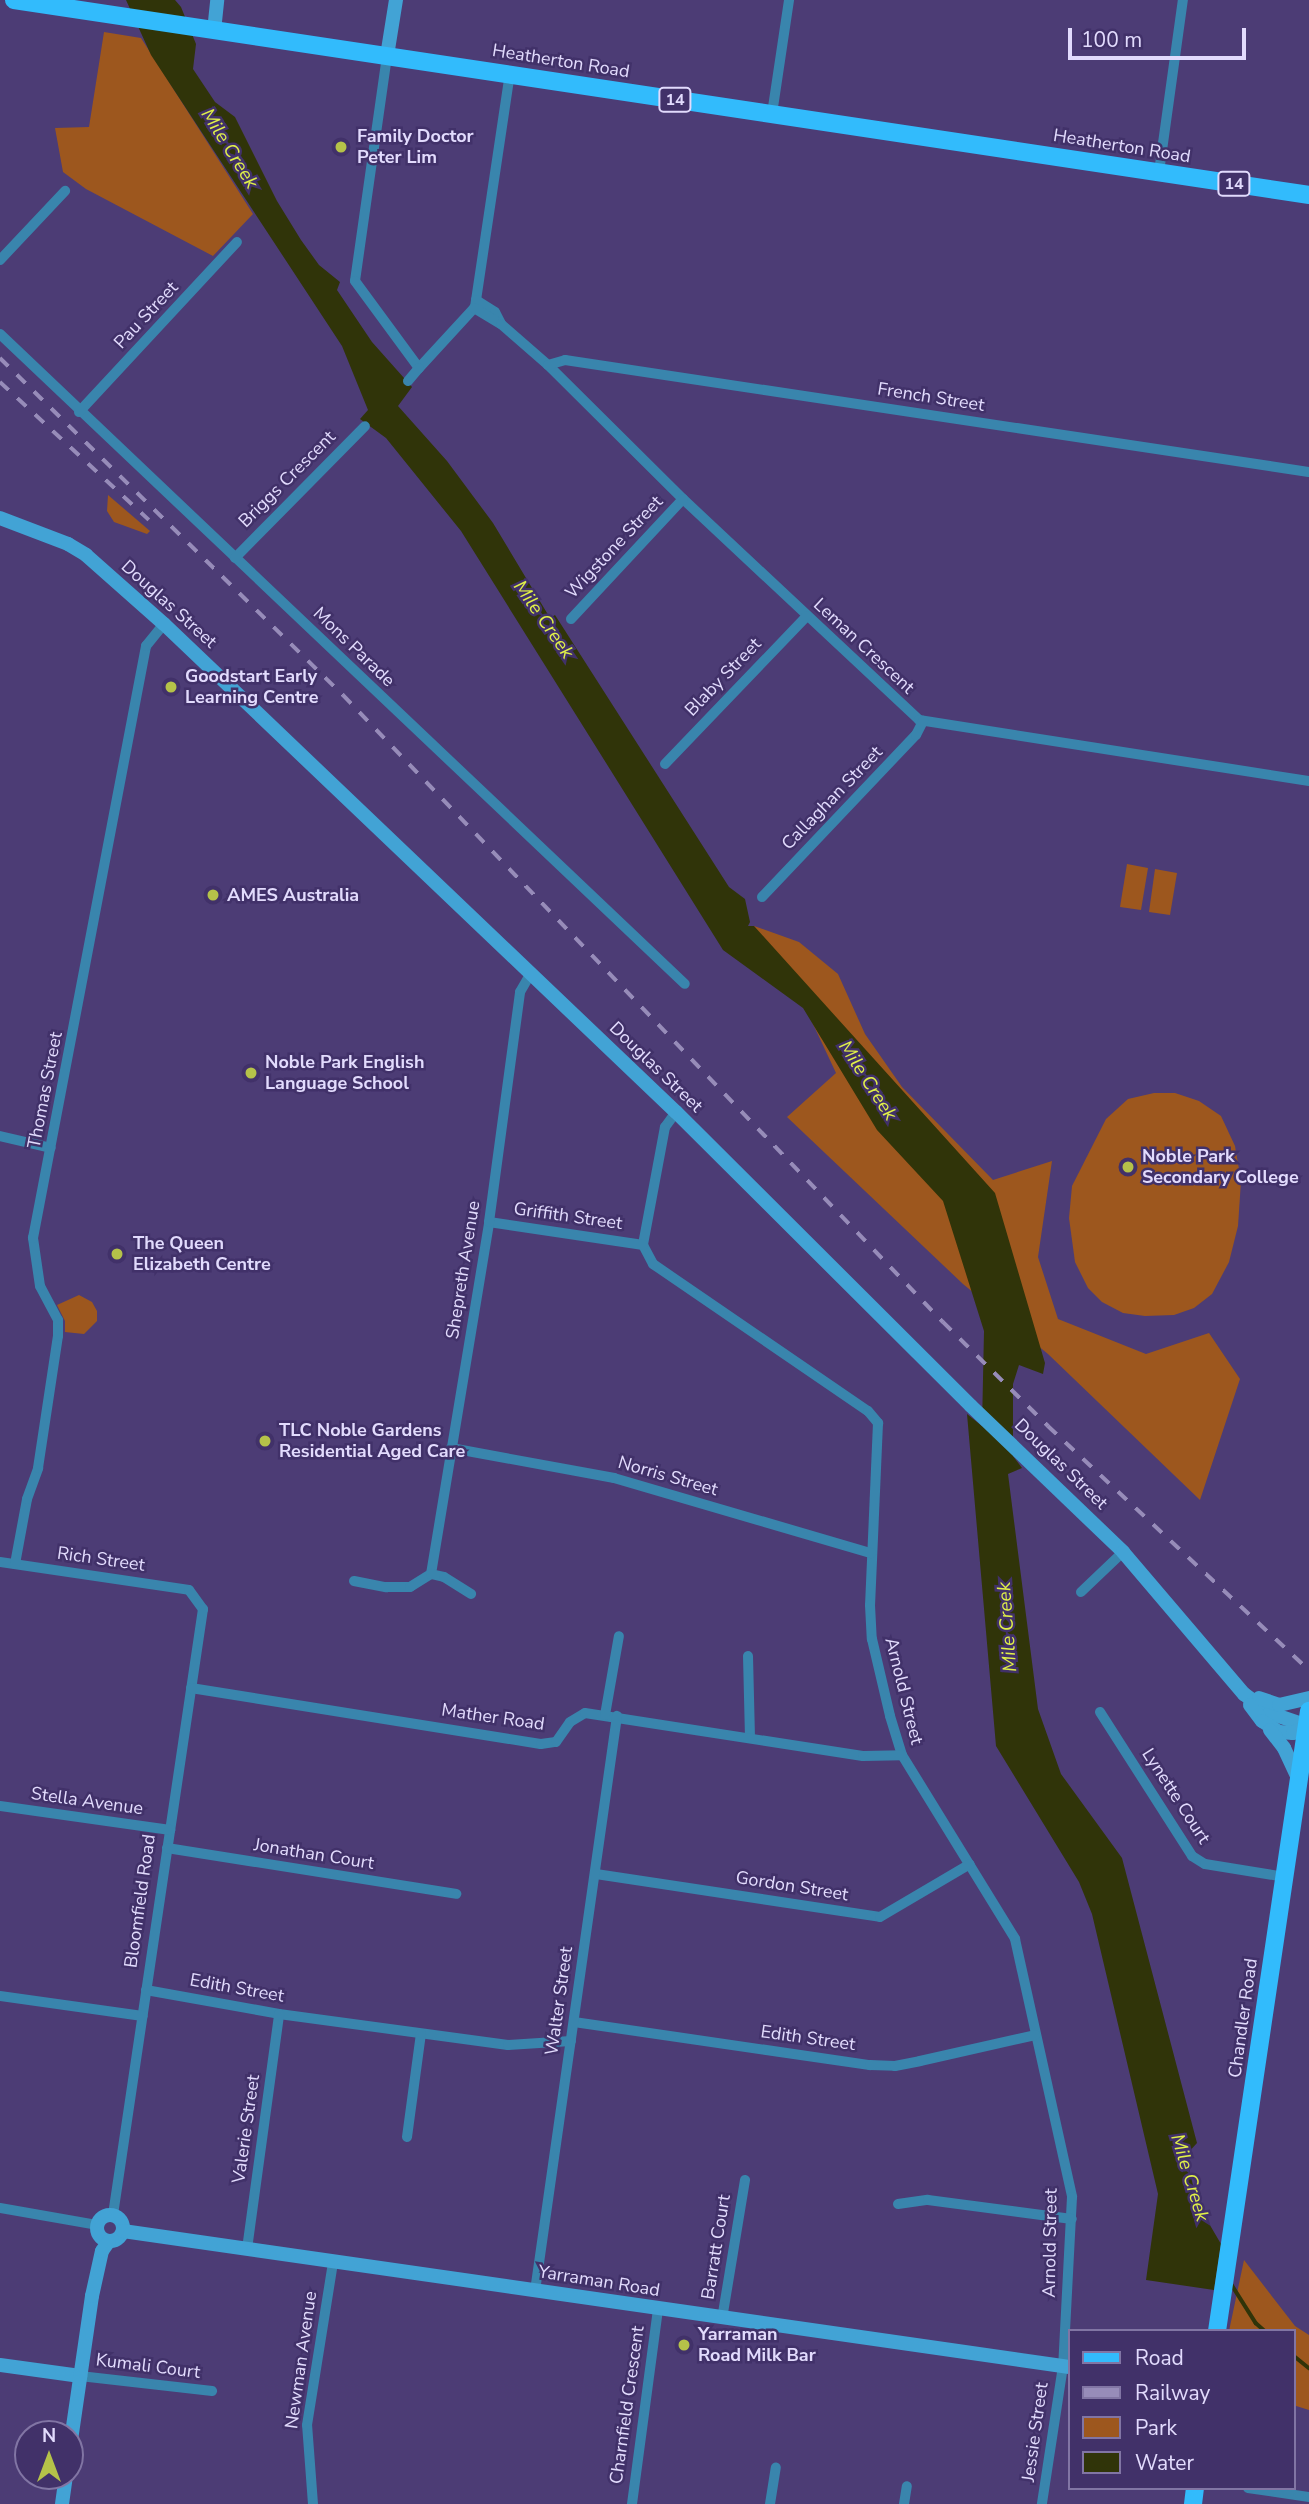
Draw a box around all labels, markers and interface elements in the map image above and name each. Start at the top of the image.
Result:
scale bar [1071,14,1250,58]
text: 100 m [1081,26,1142,54]
street label: Heatherton Road [491,39,631,83]
road number: 14 [658,88,692,113]
water label: Mile Creek [195,105,263,193]
street label: Heatherton Road [1052,124,1192,168]
place label: Family Doctor Peter Lim [357,126,474,168]
marker: Family Doctor Peter Lim [331,137,351,157]
road number: 14 [1216,172,1252,196]
street label: Pau Street [109,277,183,353]
street label: French Street [876,378,986,416]
street label: Briggs Crescent [234,426,340,532]
street label: Wigstone Street [561,491,667,603]
street label: Douglas Street [117,555,221,653]
water label: Mile Creek [508,576,578,664]
street label: Leman Crescent [809,594,919,698]
street label: Mons Parade [309,603,399,691]
street label: Blaby Street [680,633,766,721]
place label: Goodstart Early Learning Centre [185,666,319,708]
marker: Goodstart Early Learning Centre [163,679,179,695]
street label: Callaghan Street [777,742,887,854]
place label: AMES Australia [227,884,359,906]
marker: AMES Australia [205,887,221,903]
street label: Douglas Street [605,1017,707,1117]
street label: Thomas Street [23,1030,67,1150]
water label: Mile Creek [833,1037,901,1125]
place label: Noble Park English Language School [265,1052,424,1094]
marker: Noble Park English Language School [243,1065,259,1081]
place label: Noble Park Secondary College [1142,1146,1299,1188]
marker: Noble Park Secondary College [1120,1159,1136,1175]
street label: Griffith Street [512,1198,624,1234]
street label: Shepreth Avenue [441,1199,485,1341]
place label: The Queen Elizabeth Centre [133,1233,271,1276]
marker: The Queen Elizabeth Centre [107,1244,127,1264]
street label: Douglas Street [1010,1414,1112,1514]
place label: TLC Noble Gardens Residential Aged Care [279,1420,465,1462]
marker: TLC Noble Gardens Residential Aged Care [257,1433,273,1449]
street label: Norris Street [616,1451,720,1501]
street label: Rich Street [56,1542,146,1576]
water label: Mile Creek [993,1581,1023,1673]
street label: Arnold Street [880,1635,928,1747]
street label: Mather Road [440,1699,546,1735]
street label: Lynette Court [1137,1744,1215,1848]
street label: Stella Avenue [30,1782,144,1820]
street label: Bloomfield Road [120,1833,160,1969]
street label: Jonathan Court [252,1834,376,1874]
street label: Gordon Street [734,1866,850,1906]
street label: Walter Street [541,1945,577,2057]
street label: Chandler Road [1224,1957,1262,2079]
street label: Edith Street [188,1969,286,2007]
street label: Edith Street [759,2021,857,2055]
street label: Valerie Street [228,2073,264,2185]
water label: Mile Creek [1165,2131,1213,2225]
street label: Arnold Street [1038,2188,1062,2298]
street label: Barratt Court [697,2193,735,2301]
street label: Yarraman Road [537,2261,661,2301]
street label: Newman Avenue [281,2290,321,2430]
place label: Yarraman Road Milk Bar [698,2324,816,2366]
street label: Charnfield Crescent [605,2325,649,2485]
legend [1068,2329,1295,2490]
marker: Yarraman Road Milk Bar [676,2337,692,2353]
text: Road [1135,2344,1184,2372]
street label: Kumali Court [95,2349,201,2383]
text: Railway [1135,2379,1210,2407]
street label: Jessie Street [1017,2381,1053,2483]
text: Park [1135,2414,1177,2442]
north arrow [14,2420,84,2490]
text: N [42,2423,56,2449]
text: Water [1135,2449,1194,2477]

